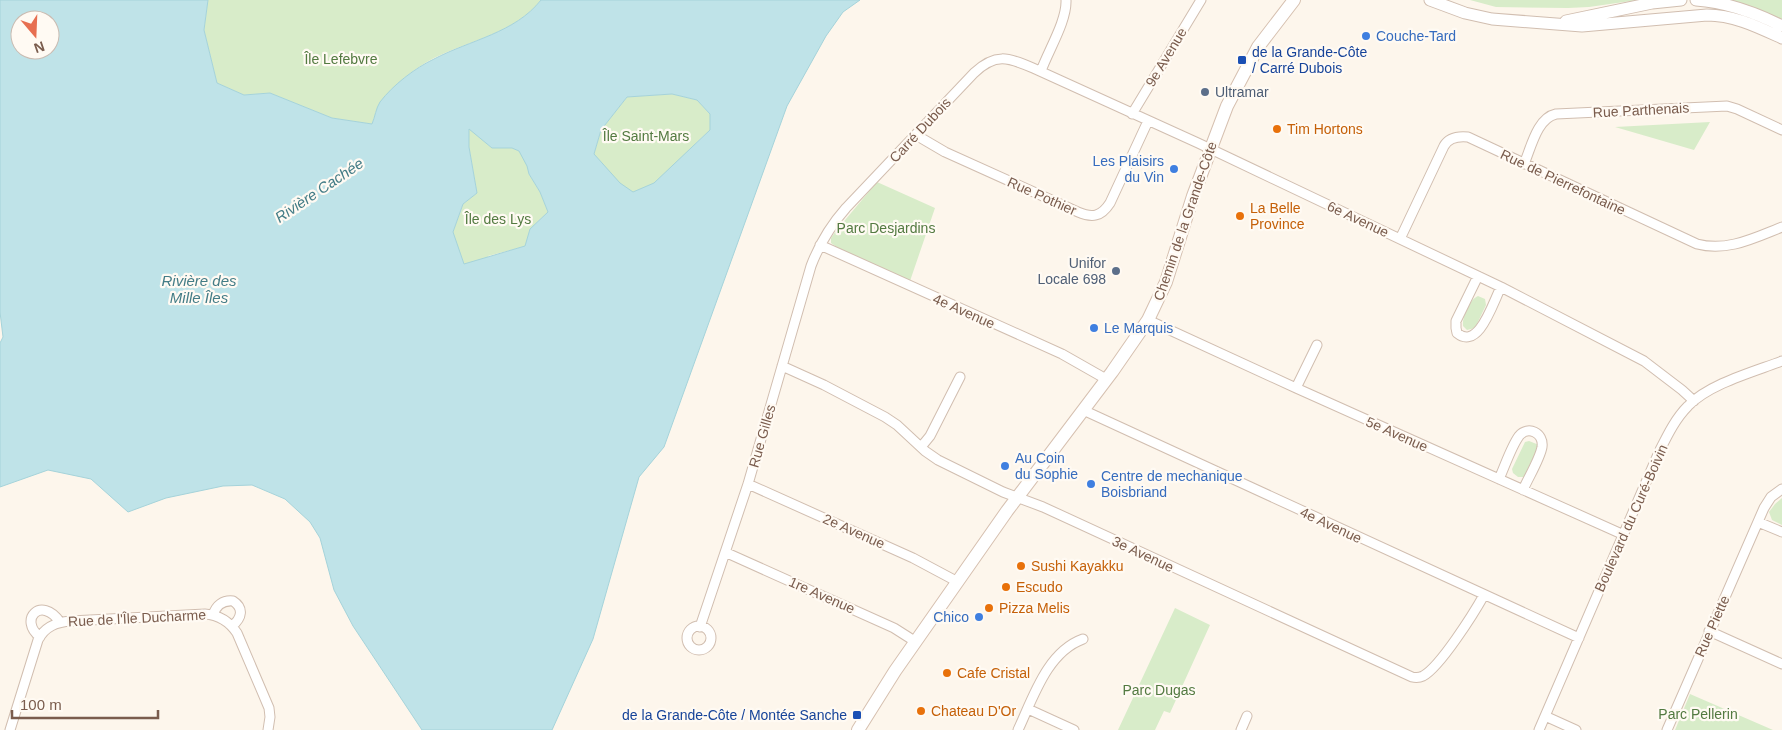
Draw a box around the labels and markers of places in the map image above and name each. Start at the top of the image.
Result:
place label: Couche-Tard [1376,28,1456,44]
marker: Couche-Tard [1360,30,1372,42]
place label: de la Grande-Côte / Carré Dubois [1252,44,1367,76]
marker: de la Grande-Côte / Carré Dubois [1236,54,1248,66]
place label: Ultramar [1215,84,1269,100]
marker: Ultramar [1199,86,1211,98]
place label: Tim Hortons [1287,121,1363,137]
marker: Tim Hortons [1271,123,1283,135]
place label: Les Plaisirs du Vin [1092,153,1164,185]
marker: Les Plaisirs du Vin [1168,163,1180,175]
place label: La Belle Province [1250,200,1305,232]
marker: La Belle Province [1234,210,1246,222]
place label: Unifor Locale 698 [1037,255,1106,287]
marker: Unifor Locale 698 [1110,265,1122,277]
place label: Le Marquis [1104,320,1173,336]
marker: Le Marquis [1088,322,1100,334]
place label: Au Coin du Sophie [1015,450,1078,482]
marker: Au Coin du Sophie [999,460,1011,472]
place label: Centre de mechanique Boisbriand [1101,468,1243,500]
marker: Centre de mechanique Boisbriand [1085,478,1097,490]
place label: Sushi Kayakku [1031,558,1124,574]
marker: Sushi Kayakku [1015,560,1027,572]
place label: Escudo [1016,579,1063,595]
marker: Escudo [1000,581,1012,593]
place label: Pizza Melis [999,600,1070,616]
marker: Pizza Melis [983,602,995,614]
place label: Chico [933,609,969,625]
marker: Chico [973,611,985,623]
place label: Cafe Cristal [957,665,1030,681]
marker: Cafe Cristal [941,667,953,679]
place label: Chateau D'Or [931,703,1016,719]
marker: Chateau D'Or [915,705,927,717]
place label: de la Grande-Côte / Montée Sanche [622,707,847,723]
marker: de la Grande-Côte / Montée Sanche [851,709,863,721]

